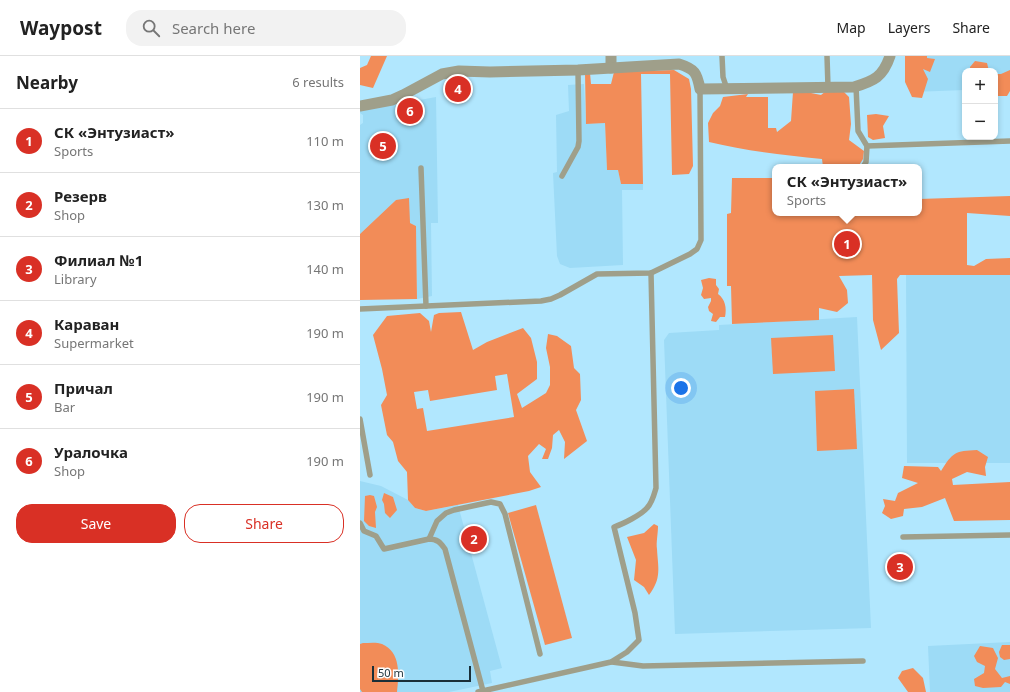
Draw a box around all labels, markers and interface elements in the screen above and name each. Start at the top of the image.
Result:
search box [126,10,406,46]
text: Waypost [20,15,102,41]
icon: search [140,17,162,39]
text: Search here [172,18,255,38]
text: Map [837,18,866,37]
text: Layers [888,18,930,37]
text: Share [952,18,990,37]
map controls [962,68,998,140]
button: + [962,68,998,104]
text: Nearby [16,71,78,94]
text: 6 results [292,73,344,91]
pin: 4 [445,74,471,104]
pin: 6 [397,96,423,126]
button: − [962,104,998,140]
text: СК «Энтузиаст» [54,122,174,142]
pin: 5 [370,131,396,161]
text: 1 [25,132,33,150]
text: 110 m [306,132,344,150]
text: Sports [54,142,93,160]
popup [772,164,922,216]
text: СК «Энтузиаст» [787,171,907,191]
text: Резерв [54,186,107,206]
text: Sports [787,191,826,209]
text: 2 [25,196,33,214]
text: 130 m [306,196,344,214]
text: Shop [54,206,85,224]
pin: 1 [834,229,860,259]
text: Филиал №1 [54,250,143,270]
text: 3 [25,260,33,278]
text: 140 m [306,260,344,278]
text: Library [54,270,97,288]
text: Караван [54,314,119,334]
text: 4 [25,324,33,342]
text: 190 m [306,324,344,342]
text: Supermarket [54,334,134,352]
text: Причал [54,378,113,398]
your location [671,378,691,398]
text: 5 [25,388,33,406]
text: 190 m [306,388,344,406]
text: Bar [54,398,75,416]
text: Уралочка [54,442,128,462]
text: 6 [25,452,33,470]
text: 190 m [306,452,344,470]
text: Shop [54,462,85,480]
button: Save [16,504,176,543]
button: Share [184,504,344,543]
pin: 2 [461,524,487,554]
pin: 3 [887,552,913,582]
scale bar [372,664,471,683]
text: 50 m [378,665,404,680]

